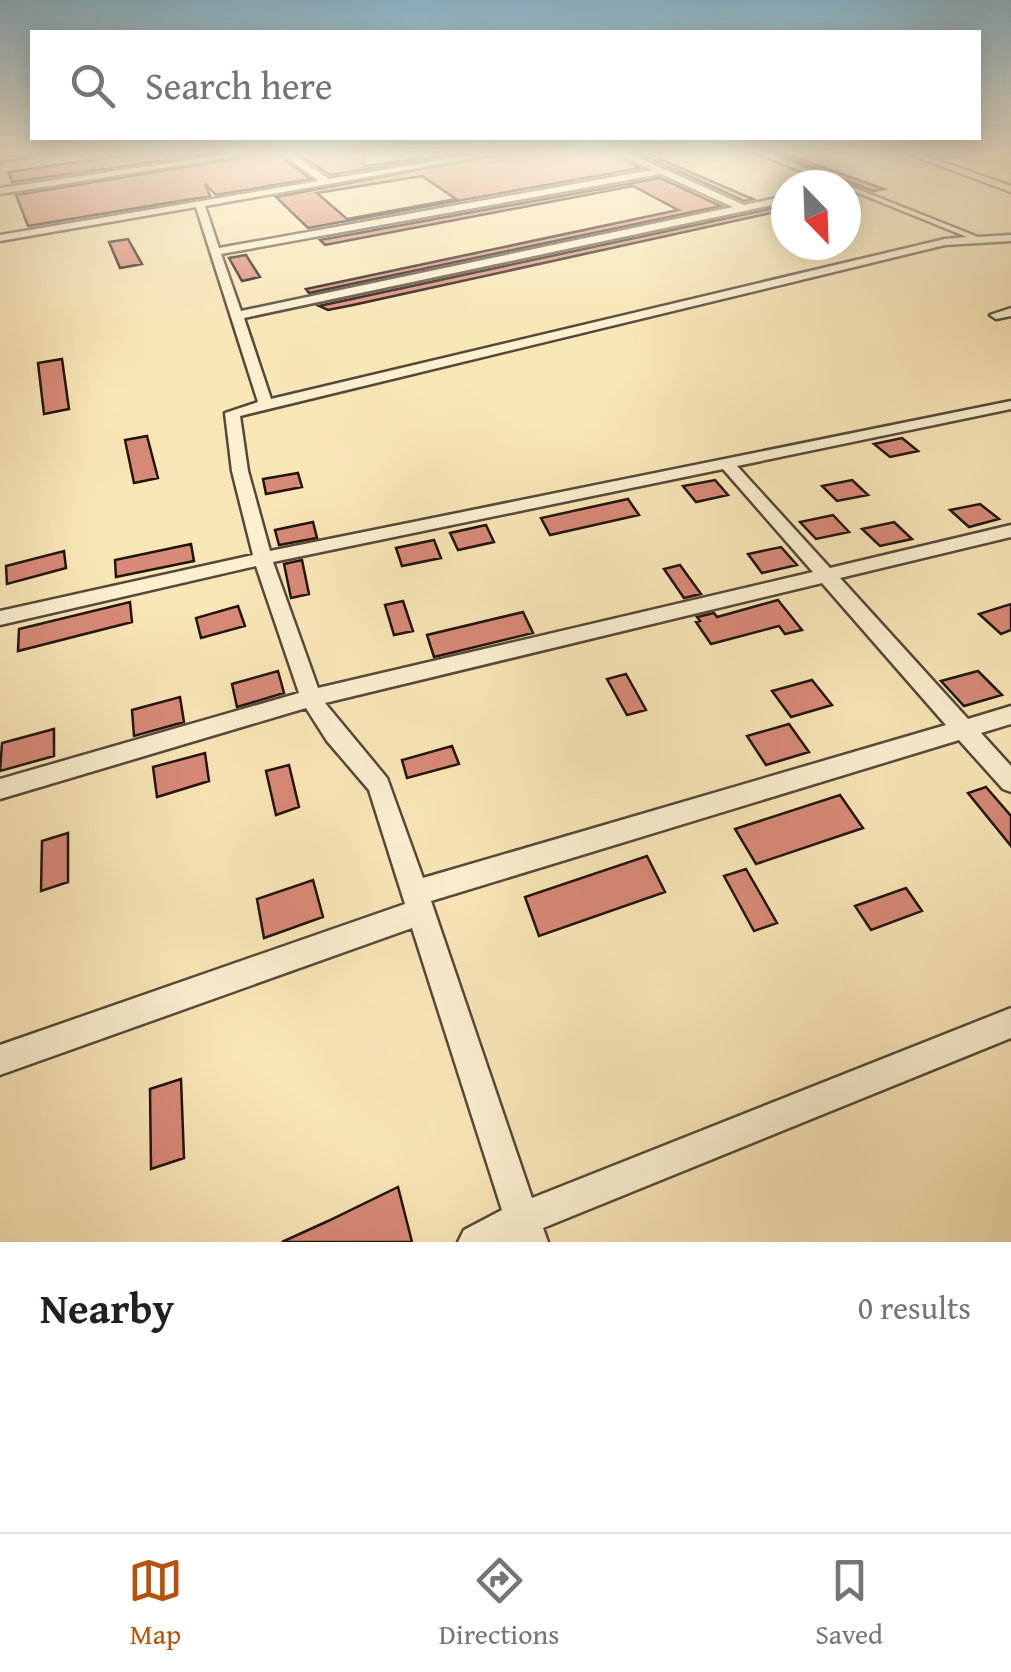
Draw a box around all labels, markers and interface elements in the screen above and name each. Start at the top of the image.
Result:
search box [30,30,981,140]
text: Search here [145,57,333,113]
icon: search [65,58,120,113]
north arrow [771,170,861,260]
text: Nearby [40,1277,174,1338]
text: 0 results [858,1284,971,1331]
tab: Map [128,1553,183,1654]
tab: Directions [439,1553,559,1654]
tab: Saved [815,1553,883,1654]

